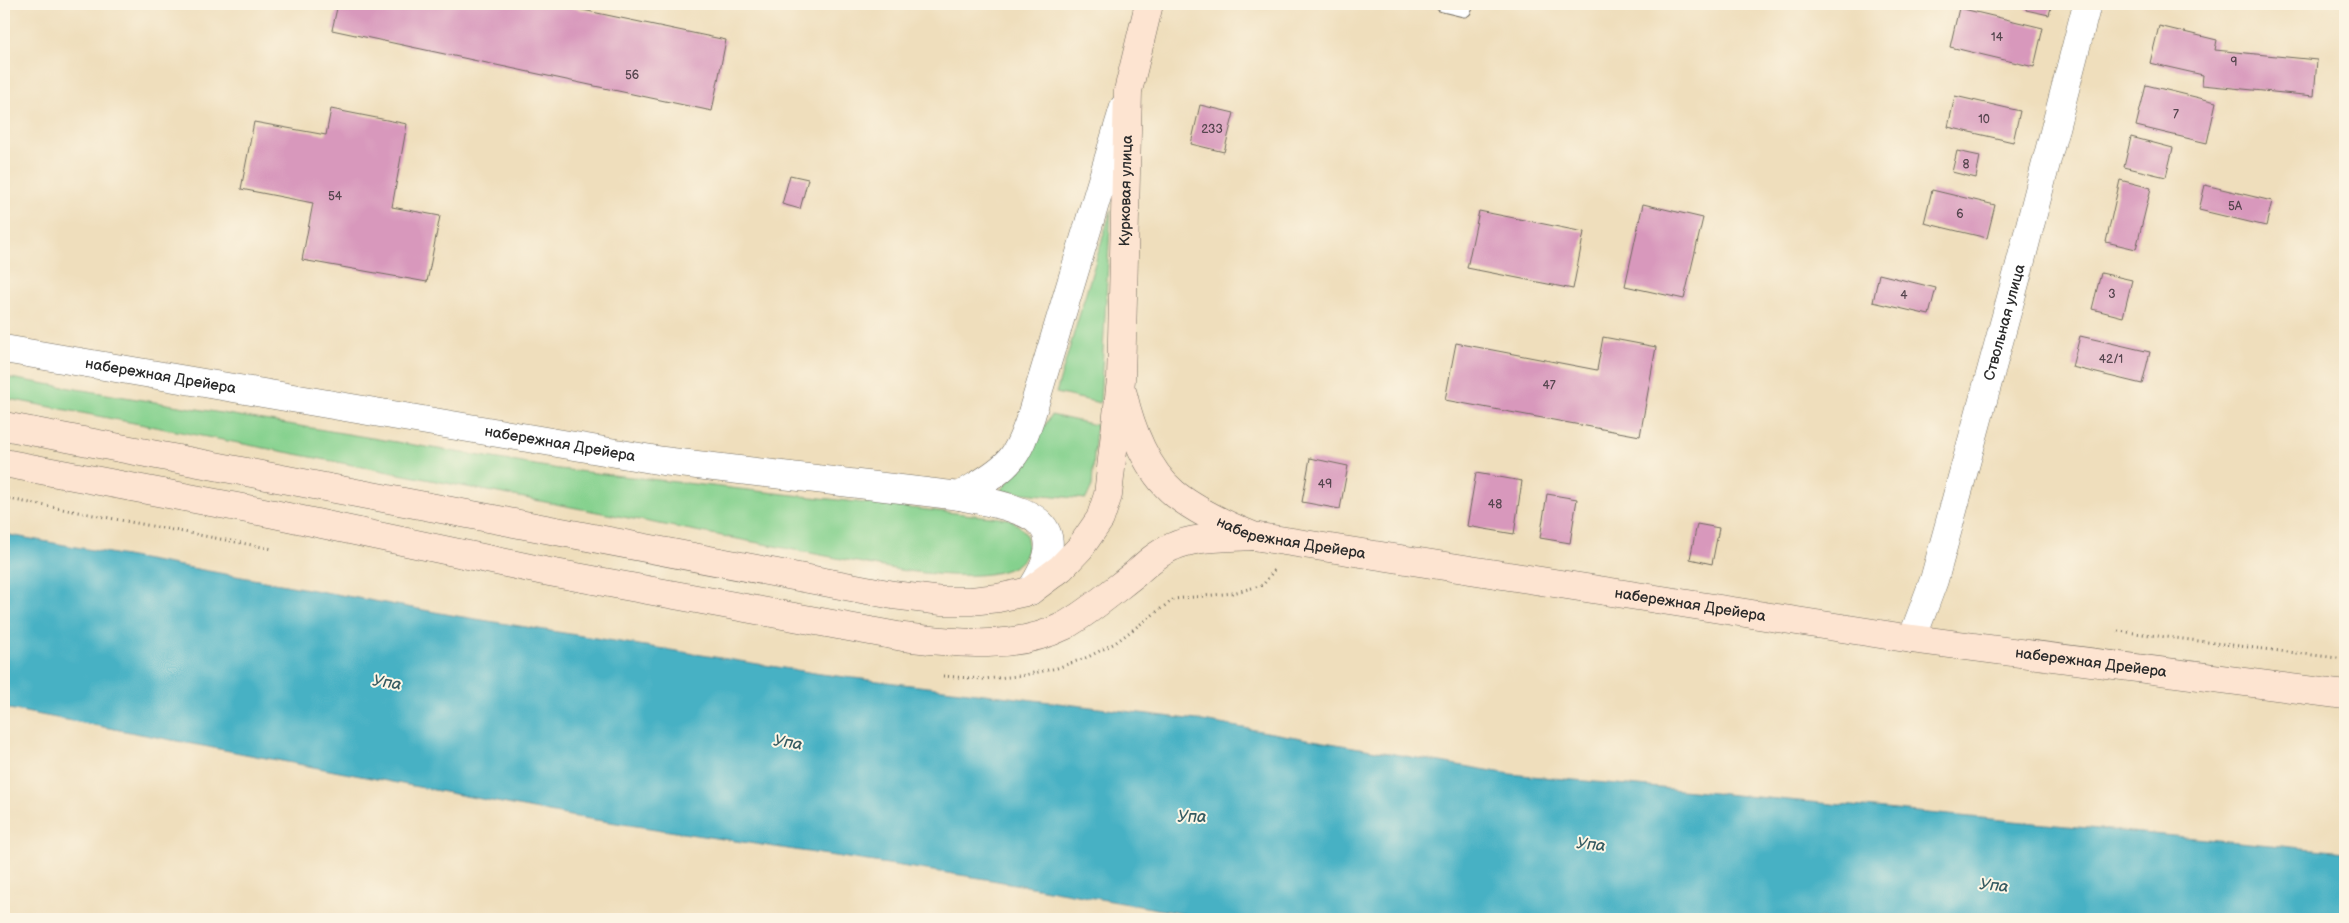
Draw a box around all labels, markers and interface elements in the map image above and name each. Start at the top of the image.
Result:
house number: 14 [1991,30,2004,45]
house number: 9 [2231,55,2238,70]
house number: 56 [625,68,639,83]
house number: 7 [2173,107,2179,122]
house number: 10 [1978,112,1990,127]
house number: 233 [1201,122,1223,137]
street label: Курковая улица [1115,135,1136,247]
house number: 8 [1963,157,1970,172]
house number: 54 [328,189,343,204]
house number: 5А [2228,199,2243,214]
house number: 6 [1956,207,1964,222]
street label: Ствольная улица [1979,262,2029,383]
house number: 3 [2108,287,2116,302]
house number: 4 [1900,288,1908,303]
house number: 42/1 [2099,352,2123,367]
street label: набережная Дрейера [84,353,238,398]
house number: 47 [1542,378,1556,393]
street label: набережная Дрейера [483,421,637,466]
house number: 49 [1318,477,1332,492]
house number: 48 [1488,497,1502,512]
street label: набережная Дрейера [1213,512,1367,563]
street label: набережная Дрейера [1613,583,1767,626]
street label: набережная Дрейера [2014,643,2168,681]
water label: Упа [371,671,403,695]
water label: Упа [772,731,804,755]
water label: Упа [1177,808,1207,827]
water label: Упа [1575,834,1607,856]
water label: Упа [1978,875,2010,897]

